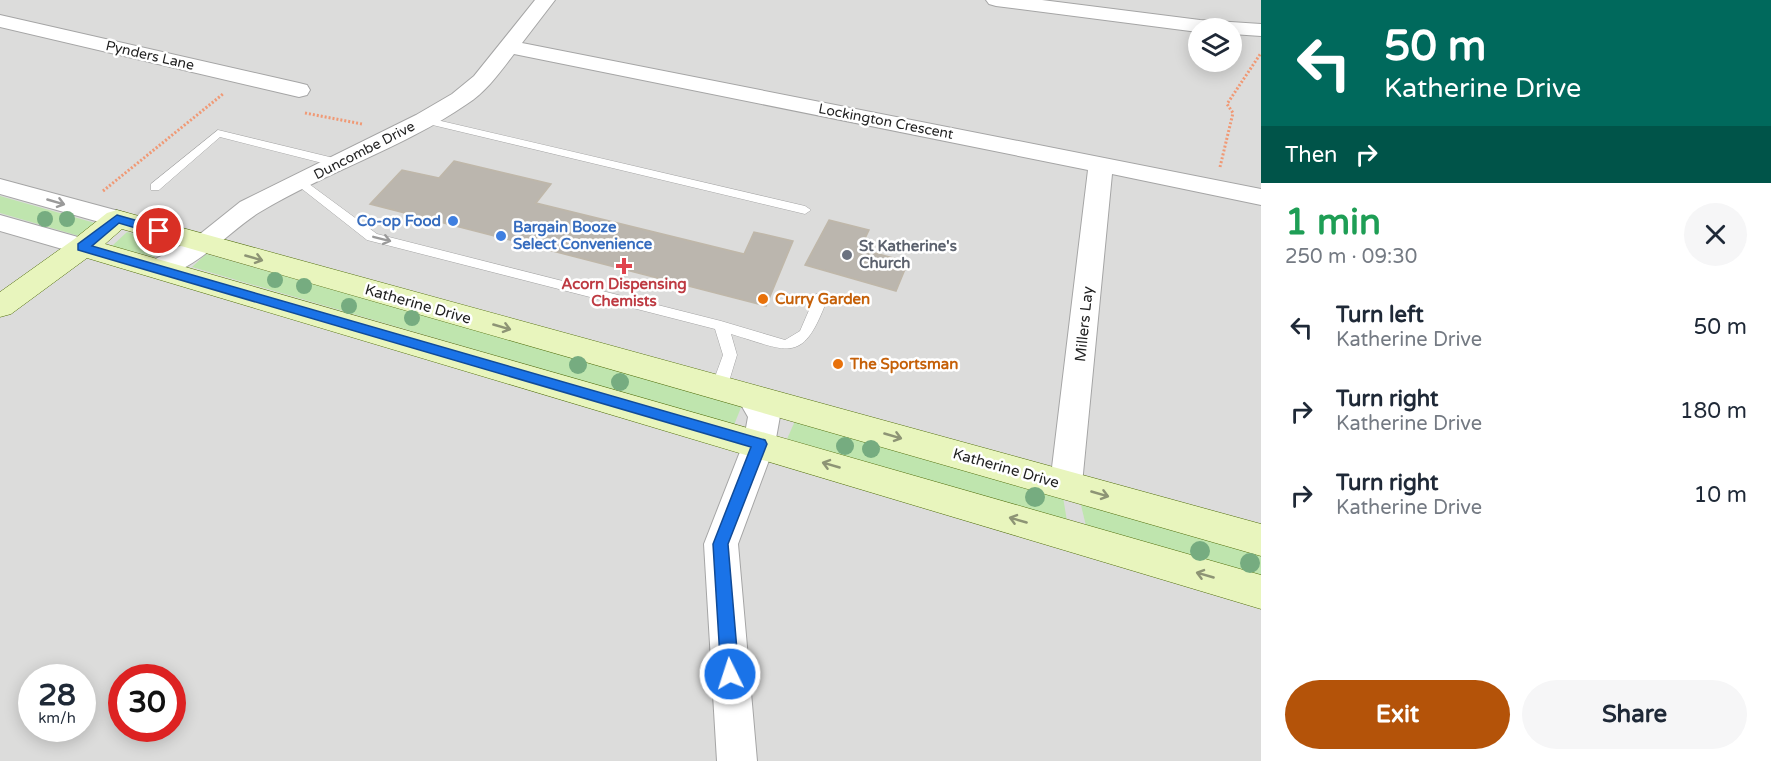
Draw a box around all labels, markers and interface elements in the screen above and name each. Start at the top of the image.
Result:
map controls [1188,18,1242,72]
button: layers [1188,18,1242,72]
text: 50 m [1384,21,1486,72]
icon: left [1285,24,1363,102]
street label: Pynders Lane [104,37,196,74]
text: Katherine Drive [1384,72,1581,105]
street label: Lockington Crescent [817,100,955,143]
street label: Duncombe Drive [311,118,418,183]
icon: right [1350,138,1383,171]
text: Then [1285,142,1338,168]
one-way arrow [46,197,65,208]
text: 1 min [1285,201,1381,244]
button: close [1684,203,1747,266]
pin [133,205,184,256]
place label: Co-op Food [357,212,441,231]
icon: arrive [142,214,175,247]
marker: Co-op Food [446,214,460,228]
place label: Bargain Booze Select Convenience [513,218,653,253]
marker: Bargain Booze Select Convenience [494,229,508,243]
one-way arrow [373,234,392,246]
place label: St Katherine's Church [859,237,957,272]
text: 250 m · 09:30 [1285,245,1417,269]
marker: St Katherine's Church [840,248,854,262]
one-way arrow [244,253,263,264]
marker: Acorn Dispensing Chemists [617,259,631,273]
place label: Acorn Dispensing Chemists [561,275,687,310]
street label: Katherine Drive [363,280,473,328]
street label: Millers Lay [1071,285,1097,363]
place label: Curry Garden [775,290,870,309]
marker: Curry Garden [756,292,770,306]
text: Turn left [1336,302,1424,328]
icon: left [1285,311,1318,344]
text: 50 m [1693,314,1747,340]
one-way arrow [492,322,511,333]
text: Katherine Drive [1336,328,1482,352]
place label: The Sportsman [849,355,958,374]
marker: The Sportsman [831,357,845,371]
text: Turn right [1336,386,1438,412]
icon: right [1285,395,1318,428]
text: 180 m [1680,398,1747,424]
text: Katherine Drive [1336,412,1482,436]
one-way arrow [883,431,902,442]
street label: Katherine Drive [951,444,1061,492]
one-way arrow [822,459,841,470]
text: Turn right [1336,470,1438,496]
icon: right [1285,479,1318,512]
text: 10 m [1693,482,1747,508]
one-way arrow [1091,489,1110,500]
text: Katherine Drive [1336,496,1482,520]
one-way arrow [1009,514,1028,525]
one-way arrow [1196,569,1215,580]
position arrow [698,642,762,706]
speed limit sign: 30 [108,664,186,742]
text: 28 [38,677,76,714]
button: Exit [1285,680,1510,749]
button: Share [1522,680,1747,749]
text: km/h [38,709,76,727]

